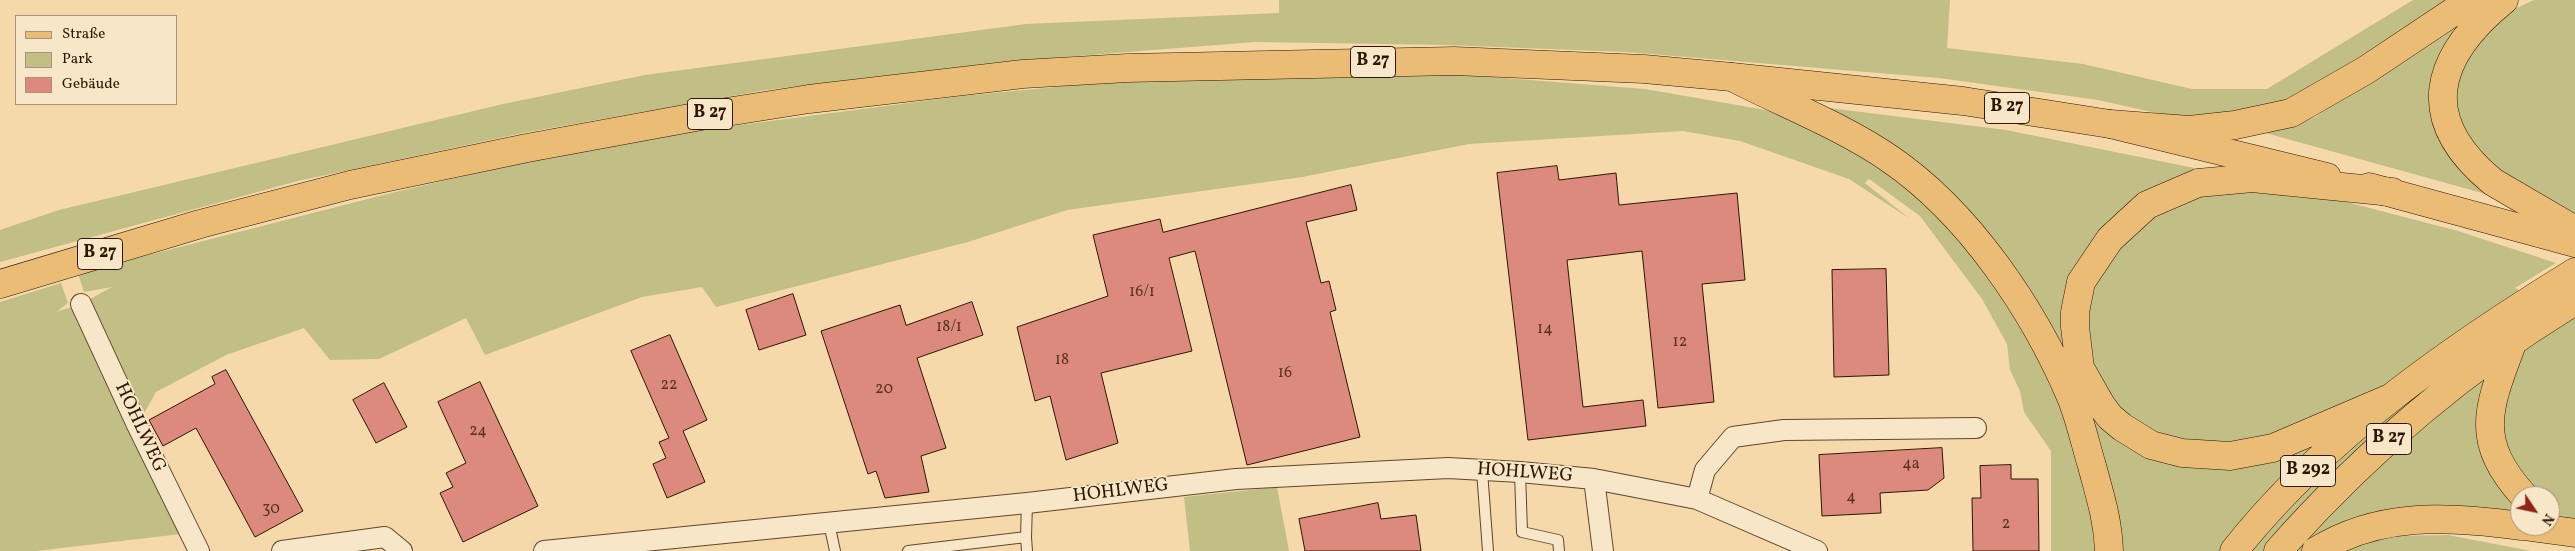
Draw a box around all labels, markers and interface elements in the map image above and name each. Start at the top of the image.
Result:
legend [15,15,178,105]
text: Straße [62,24,105,45]
road number: B 27 [1350,46,1396,78]
text: Park [62,49,93,70]
text: Gebäude [62,74,120,95]
road number: B 27 [1984,92,2030,124]
road number: B 27 [688,98,732,130]
road number: B 27 [78,238,122,270]
house number: 16/1 [1129,283,1155,303]
house number: 18/1 [936,318,962,338]
house number: 14 [1537,320,1553,340]
house number: 12 [1673,333,1687,353]
house number: 18 [1055,351,1069,371]
house number: 16 [1278,364,1292,384]
house number: 22 [660,376,678,396]
street label: HOHLWEG [108,380,170,476]
house number: 20 [875,380,893,400]
house number: 24 [469,422,487,442]
road number: B 27 [2366,424,2412,454]
house number: 4a [1902,455,1920,475]
road number: B 292 [2280,456,2336,486]
street label: HOHLWEG [1476,459,1574,489]
street label: HOHLWEG [1072,475,1170,509]
north arrow [2510,486,2560,536]
house number: 4 [1846,488,1856,508]
house number: 30 [262,500,280,520]
text: N [2536,510,2558,529]
house number: 2 [2002,515,2010,535]

